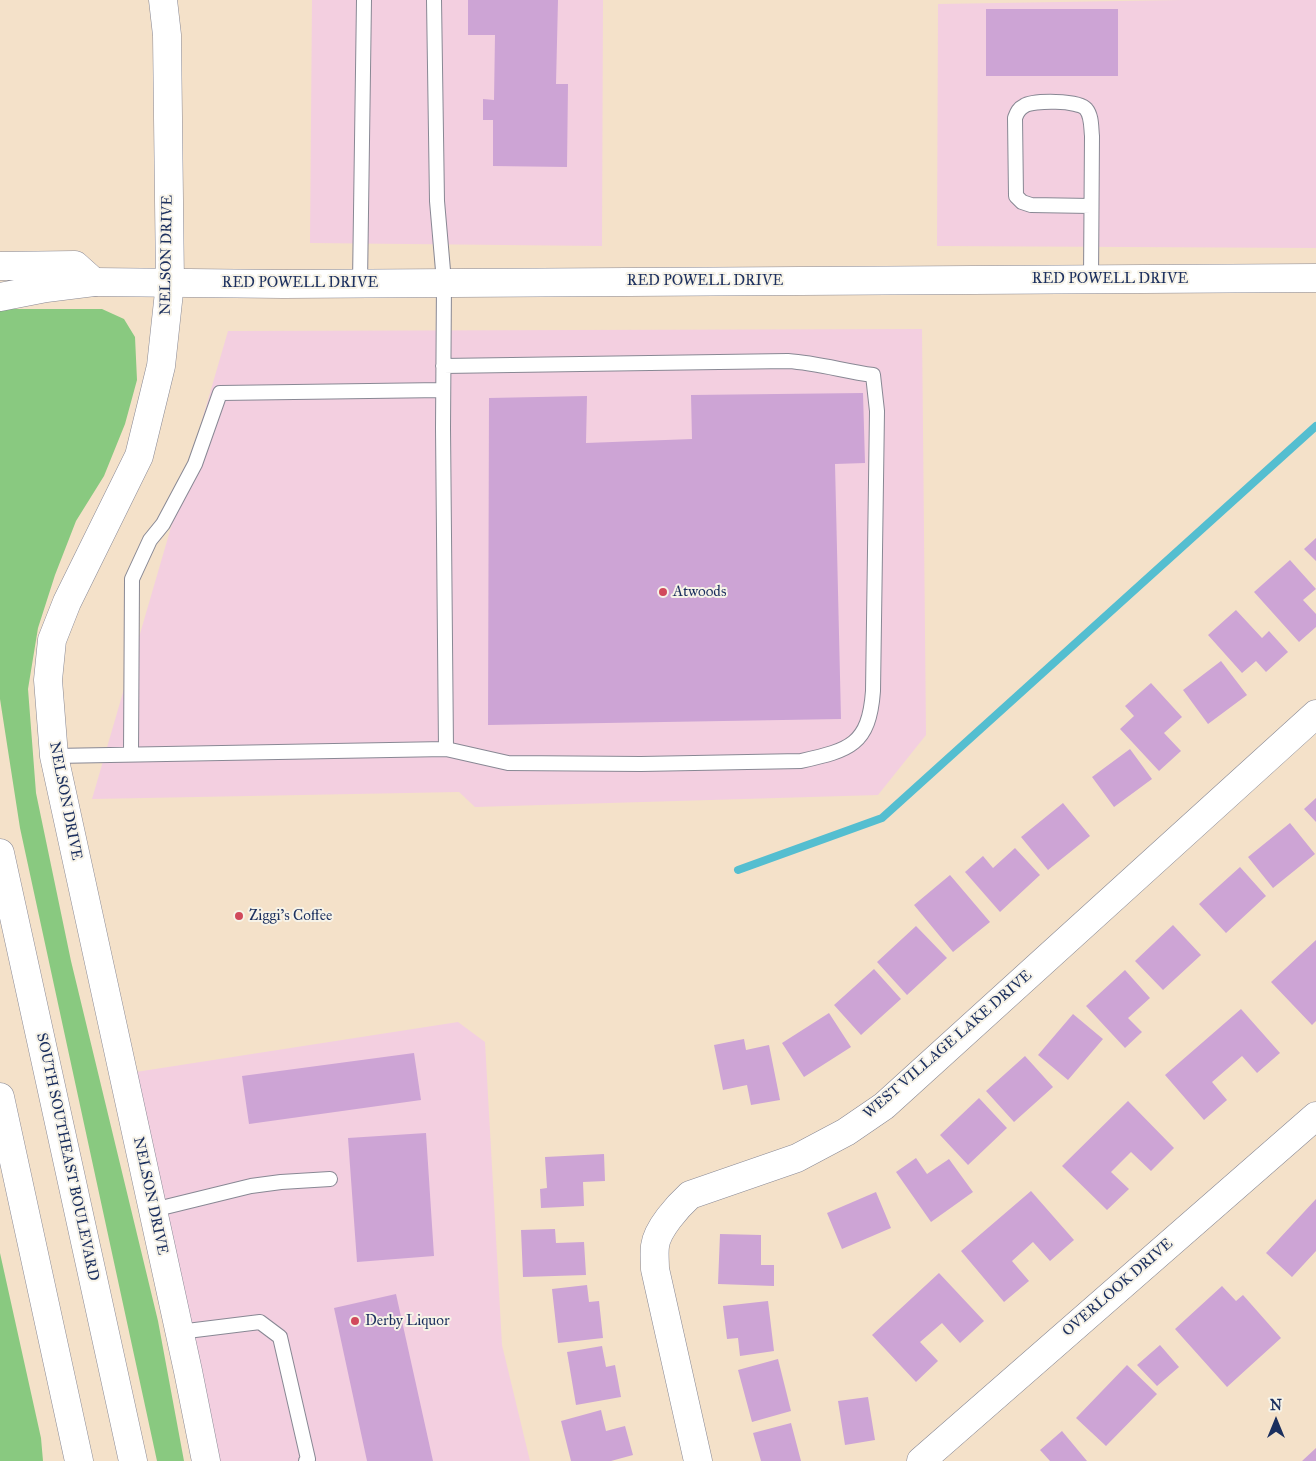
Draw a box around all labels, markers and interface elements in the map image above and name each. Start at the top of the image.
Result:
street label: NELSON DRIVE [157,195,177,315]
street label: RED POWELL DRIVE [1032,270,1188,288]
street label: RED POWELL DRIVE [627,272,783,290]
street label: RED POWELL DRIVE [222,274,378,292]
place label: Atwoods [673,583,726,601]
marker: Atwoods [657,586,669,598]
street label: NELSON DRIVE [45,740,85,862]
place label: Ziggi's Coffee [249,907,332,925]
marker: Ziggi's Coffee [233,910,245,922]
street label: WEST VILLAGE LAKE DRIVE [860,967,1036,1123]
street label: SOUTH SOUTHEAST BOULEVARD [32,1031,102,1283]
street label: NELSON DRIVE [129,1135,171,1257]
street label: OVERLOOK DRIVE [1059,1235,1177,1341]
place label: Derby Liquor [365,1312,450,1330]
marker: Derby Liquor [349,1315,361,1327]
north arrow [1251,1396,1301,1446]
text: N [1270,1397,1282,1414]

